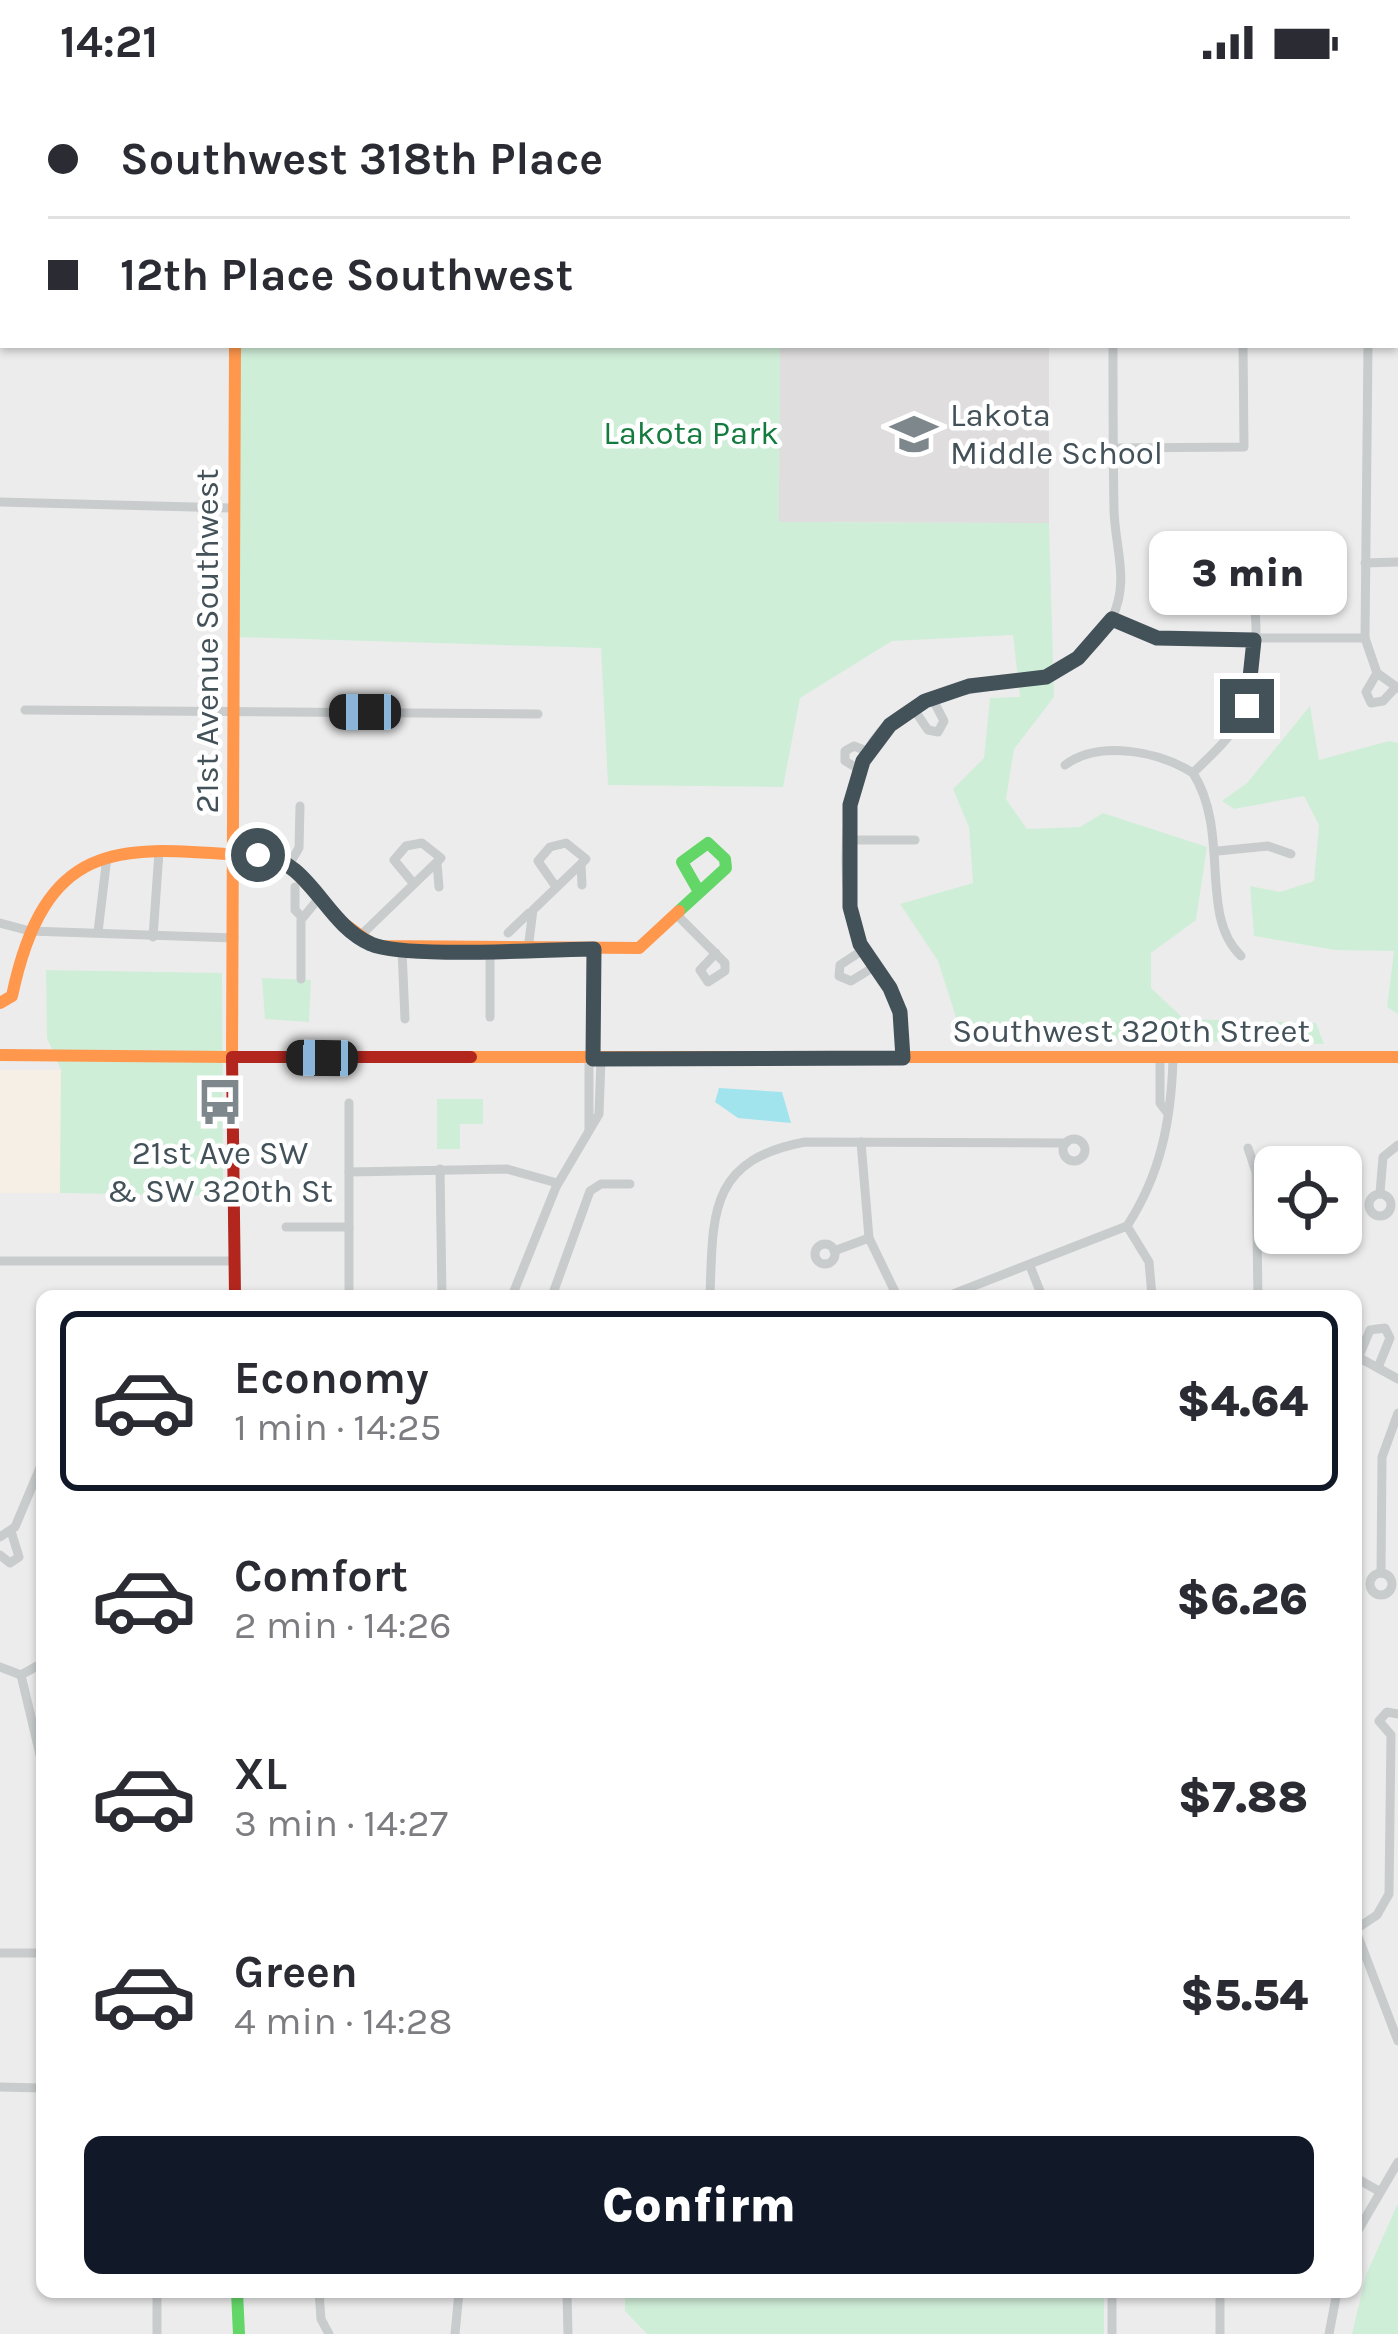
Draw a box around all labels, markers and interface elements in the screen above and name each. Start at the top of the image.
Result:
text: 14:21 [60,16,158,68]
text: Southwest 318th Place [120,133,603,185]
text: 12th Place Southwest [120,249,573,301]
place label: Lakota Middle School [950,396,1163,472]
school or university icon: Lakota Middle School [889,409,939,459]
park label: Lakota Park [603,414,779,452]
street label: 21st Avenue Southwest [188,469,226,813]
callout: 3 min [1148,532,1346,616]
text: 3 min [1192,550,1304,596]
route end [1220,679,1274,733]
car [329,694,401,730]
route start [231,828,285,882]
street label: Southwest 320th Street [952,1012,1310,1050]
car [286,1039,358,1077]
bus stop icon: 21st Ave SW & SW 320th St [195,1077,245,1127]
place label: 21st Ave SW & SW 320th St [107,1134,333,1210]
map controls [1254,1146,1362,1254]
button: locate [1254,1146,1362,1254]
icon: car [90,1347,198,1455]
text: Economy [234,1352,429,1404]
text: $4.64 [1177,1375,1308,1427]
text: 1 min · 14:25 [234,1404,442,1450]
icon: car [90,1545,198,1653]
text: Comfort [234,1550,408,1602]
text: $6.26 [1177,1573,1308,1625]
text: 2 min · 14:26 [234,1602,452,1648]
icon: car [90,1743,198,1851]
text: XL [234,1748,287,1800]
text: $7.88 [1178,1771,1308,1823]
text: 3 min · 14:27 [234,1800,448,1846]
icon: car [90,1941,198,2049]
text: Green [234,1946,358,1998]
text: $5.54 [1180,1969,1308,2021]
text: 4 min · 14:28 [234,1998,452,2044]
button: Confirm [84,2136,1314,2274]

